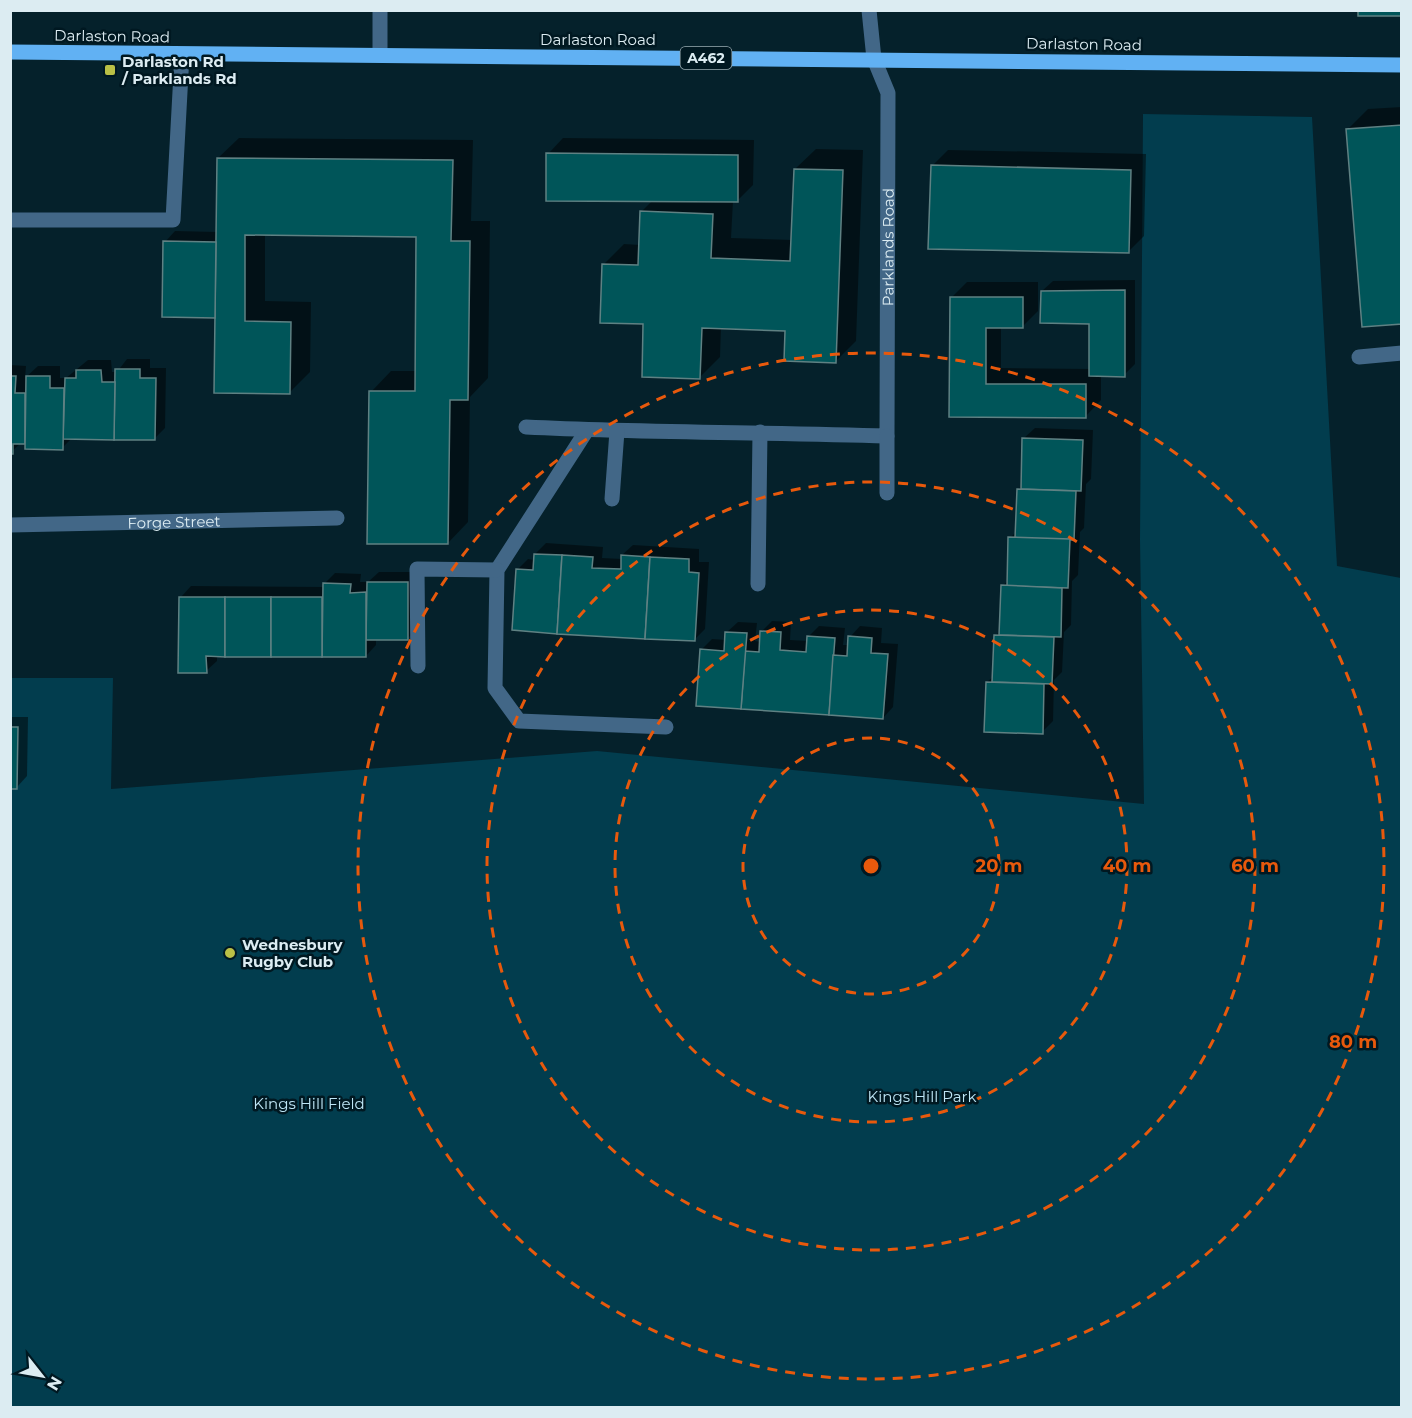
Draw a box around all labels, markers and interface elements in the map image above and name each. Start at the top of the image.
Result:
street label: Darlaston Road [54,25,170,47]
street label: Darlaston Road [540,30,656,49]
street label: Darlaston Road [1026,33,1142,55]
road number: A462 [680,47,732,69]
place label: Darlaston Rd / Parklands Rd [121,52,237,88]
marker: Darlaston Rd / Parklands Rd [103,63,117,77]
street label: Parklands Road [878,188,897,306]
street label: Forge Street [127,511,221,532]
text: 20 m [976,855,1022,877]
text: 40 m [1103,855,1151,877]
text: 60 m [1231,855,1279,877]
centre of rings [861,856,881,876]
place label: Wednesbury Rugby Club [242,935,343,971]
marker: Wednesbury Rugby Club [223,946,237,960]
text: 80 m [1329,1031,1377,1053]
park label: Kings Hill Park [868,1087,976,1106]
park label: Kings Hill Field [253,1094,365,1113]
north arrow [12,1346,72,1406]
text: N [43,1373,66,1394]

